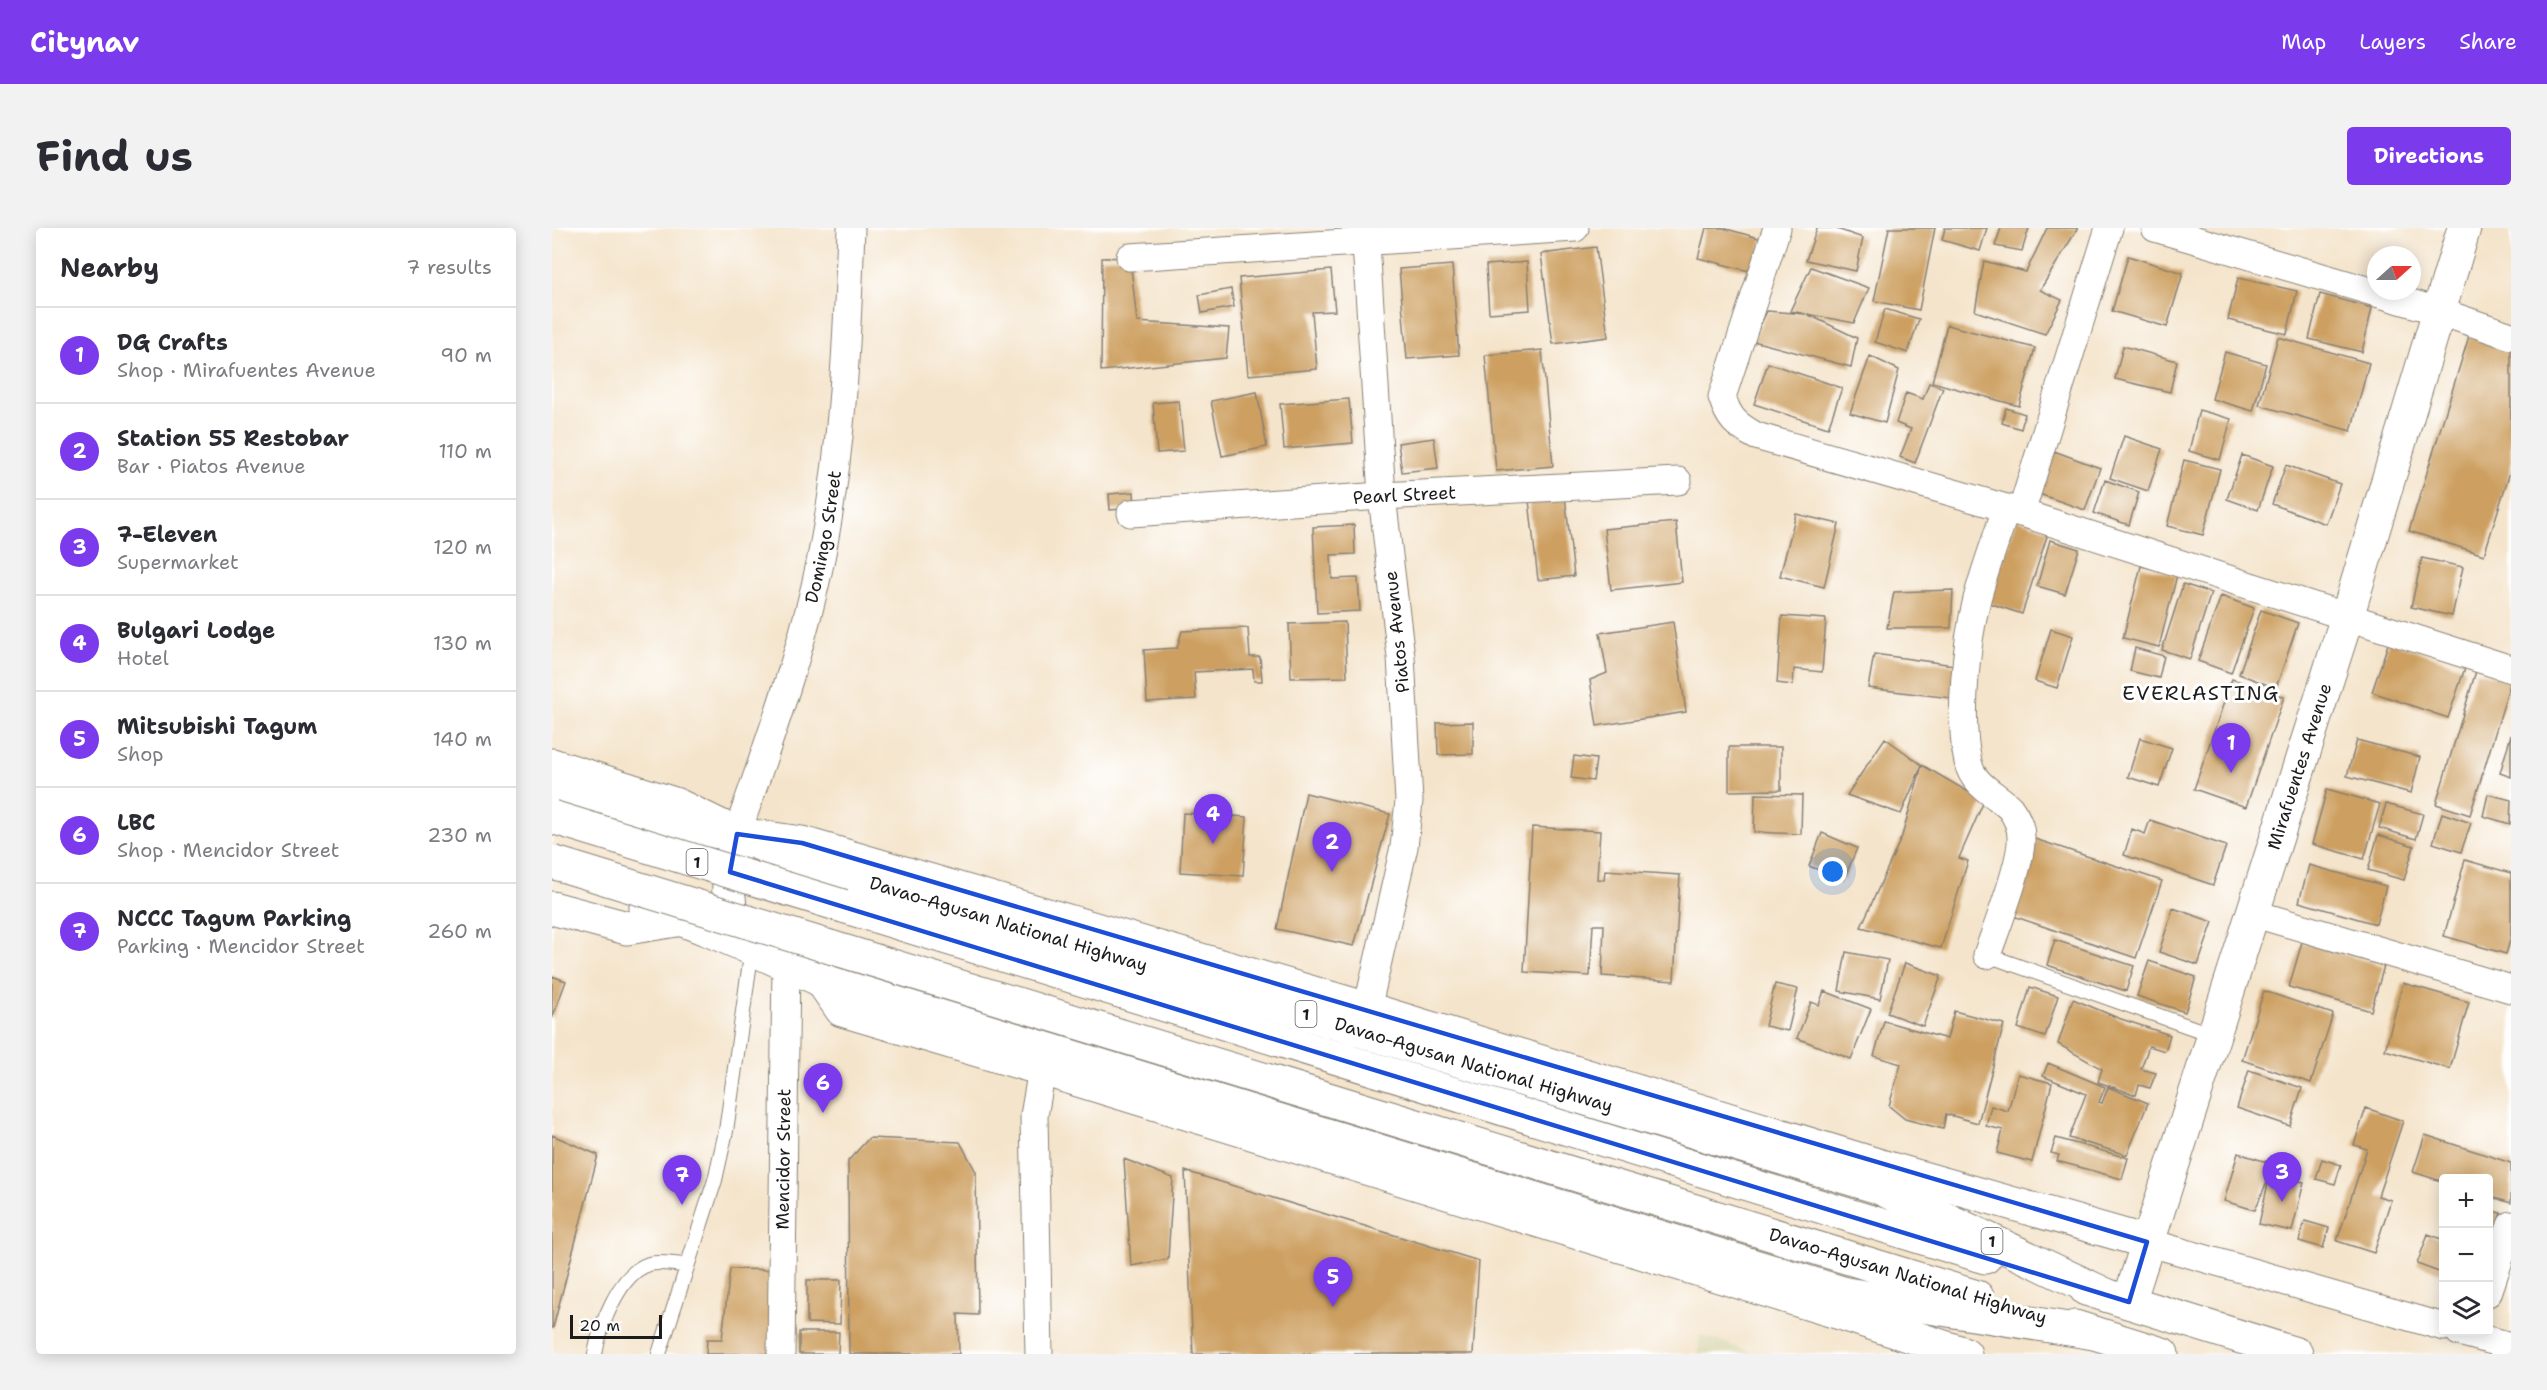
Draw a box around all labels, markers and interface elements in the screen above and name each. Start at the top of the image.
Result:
text: Citynav [30,23,139,61]
text: Map [2281,28,2326,56]
text: Layers [2359,28,2426,56]
text: Share [2459,28,2517,56]
button: Directions [2347,127,2511,185]
text: Find us [36,128,193,184]
north arrow [2367,246,2421,300]
text: Nearby [60,250,159,285]
text: 7 results [406,254,492,280]
text: DG Crafts [117,328,228,357]
text: 1 [75,342,84,368]
text: 90 m [440,342,492,368]
text: Shop · Mirafuentes Avenue [117,357,376,383]
text: Station 55 Restobar [117,424,349,453]
text: 2 [73,438,87,464]
text: 110 m [438,438,492,464]
text: Bar · Piatos Avenue [117,453,306,479]
street label: Domingo Street [799,469,847,606]
street label: Pearl Street [1352,480,1457,510]
text: 7-Eleven [117,520,217,549]
text: 3 [73,534,87,560]
text: 120 m [433,534,492,560]
text: Supermarket [117,549,239,575]
street label: Piatos Avenue [1379,570,1415,694]
text: Bulgari Lodge [117,616,275,645]
text: 4 [73,630,87,656]
text: 130 m [433,630,492,656]
text: Hotel [117,645,169,671]
district label: EVERLASTING [2122,680,2280,706]
street label: Mirafuentes Avenue [2262,680,2337,853]
text: Mitsubishi Tagum [117,712,317,741]
pin: 1 [2212,724,2250,773]
text: 5 [73,726,86,752]
text: 140 m [433,726,492,752]
text: Shop [117,741,164,767]
pin: 4 [1194,794,1232,844]
text: LBC [117,808,156,837]
text: 6 [73,822,87,848]
text: 230 m [427,822,492,848]
pin: 2 [1312,822,1352,872]
text: Shop · Mencidor Street [117,837,340,863]
road number: 1 [686,849,708,875]
your location [1818,857,1847,886]
street label: Davao-Agusan National Highway [866,871,1151,978]
text: NCCC Tagum Parking [117,904,351,933]
text: 7 [73,918,87,944]
text: 260 m [427,918,492,944]
text: Parking · Mencidor Street [117,933,365,959]
road number: 1 [1296,1001,1316,1027]
street label: Davao-Agusan National Highway [1332,1011,1616,1118]
pin: 6 [804,1064,842,1113]
street label: Mencidor Street [771,1088,796,1230]
pin: 3 [2262,1152,2302,1202]
pin: 7 [662,1156,702,1205]
map controls [2439,1174,2493,1336]
button: + [2439,1174,2493,1228]
street label: Davao-Agusan National Highway [1766,1222,2050,1330]
road number: 1 [1982,1228,2002,1254]
button: − [2439,1228,2493,1282]
pin: 5 [1314,1258,1352,1307]
button: layers [2439,1282,2493,1336]
scale bar [570,1312,662,1340]
text: 20 m [579,1315,620,1336]

